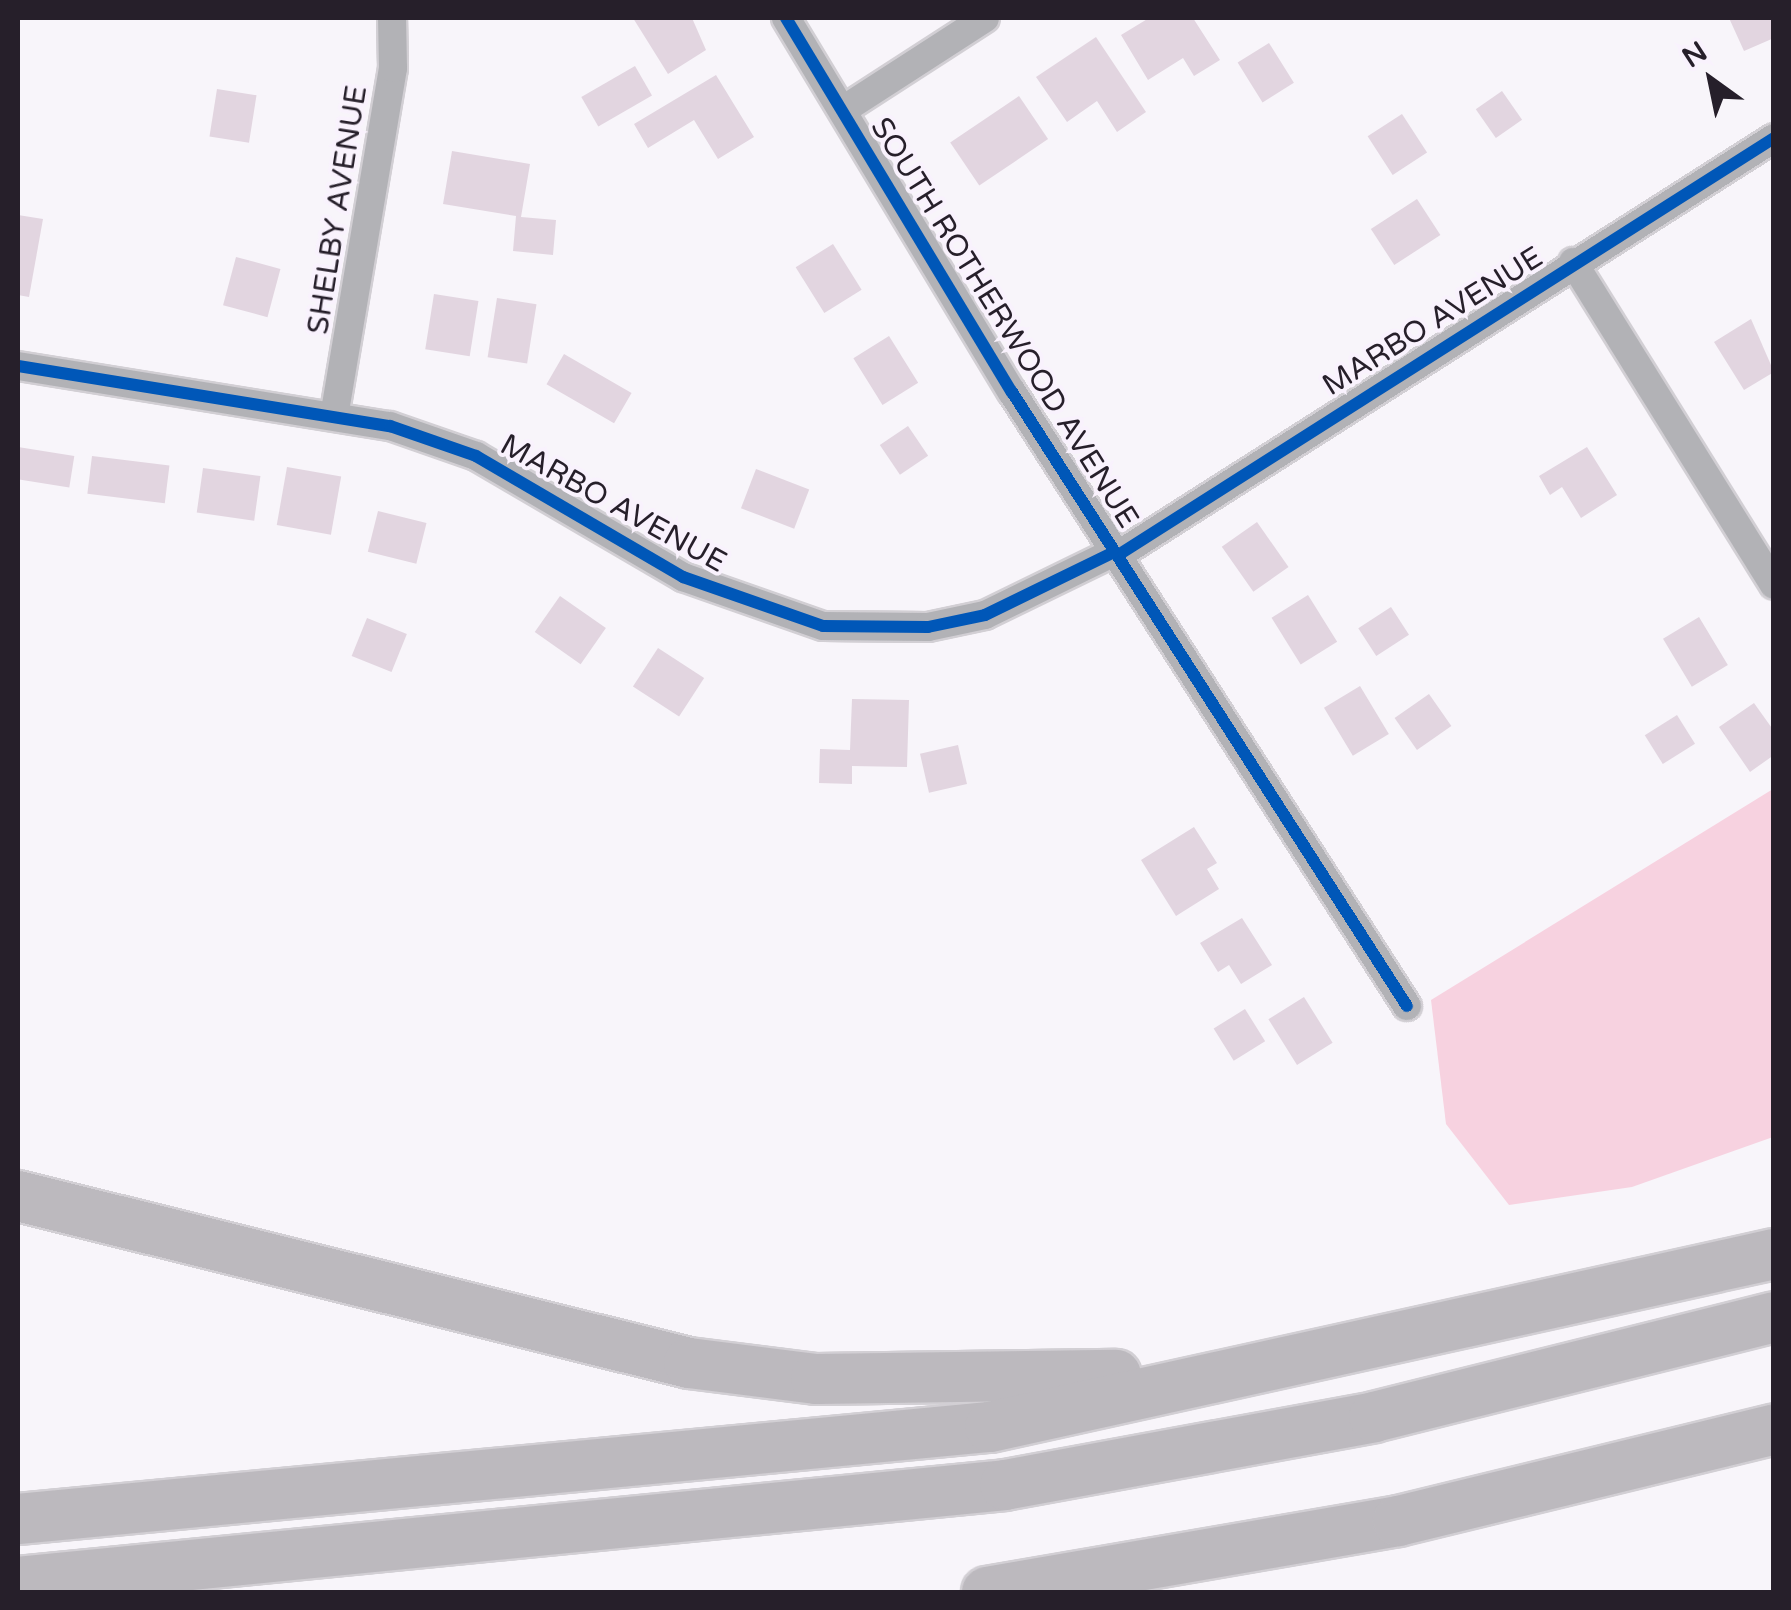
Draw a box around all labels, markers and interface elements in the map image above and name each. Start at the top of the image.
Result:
north arrow [1661,30,1761,130]
text: N [1676,34,1713,75]
street label: SHELBY AVENUE [301,83,375,337]
street label: SOUTH ROTHERWOOD AVENUE [862,111,1146,535]
street label: MARBO AVENUE [1316,240,1550,404]
street label: MARBO AVENUE [494,427,732,581]

